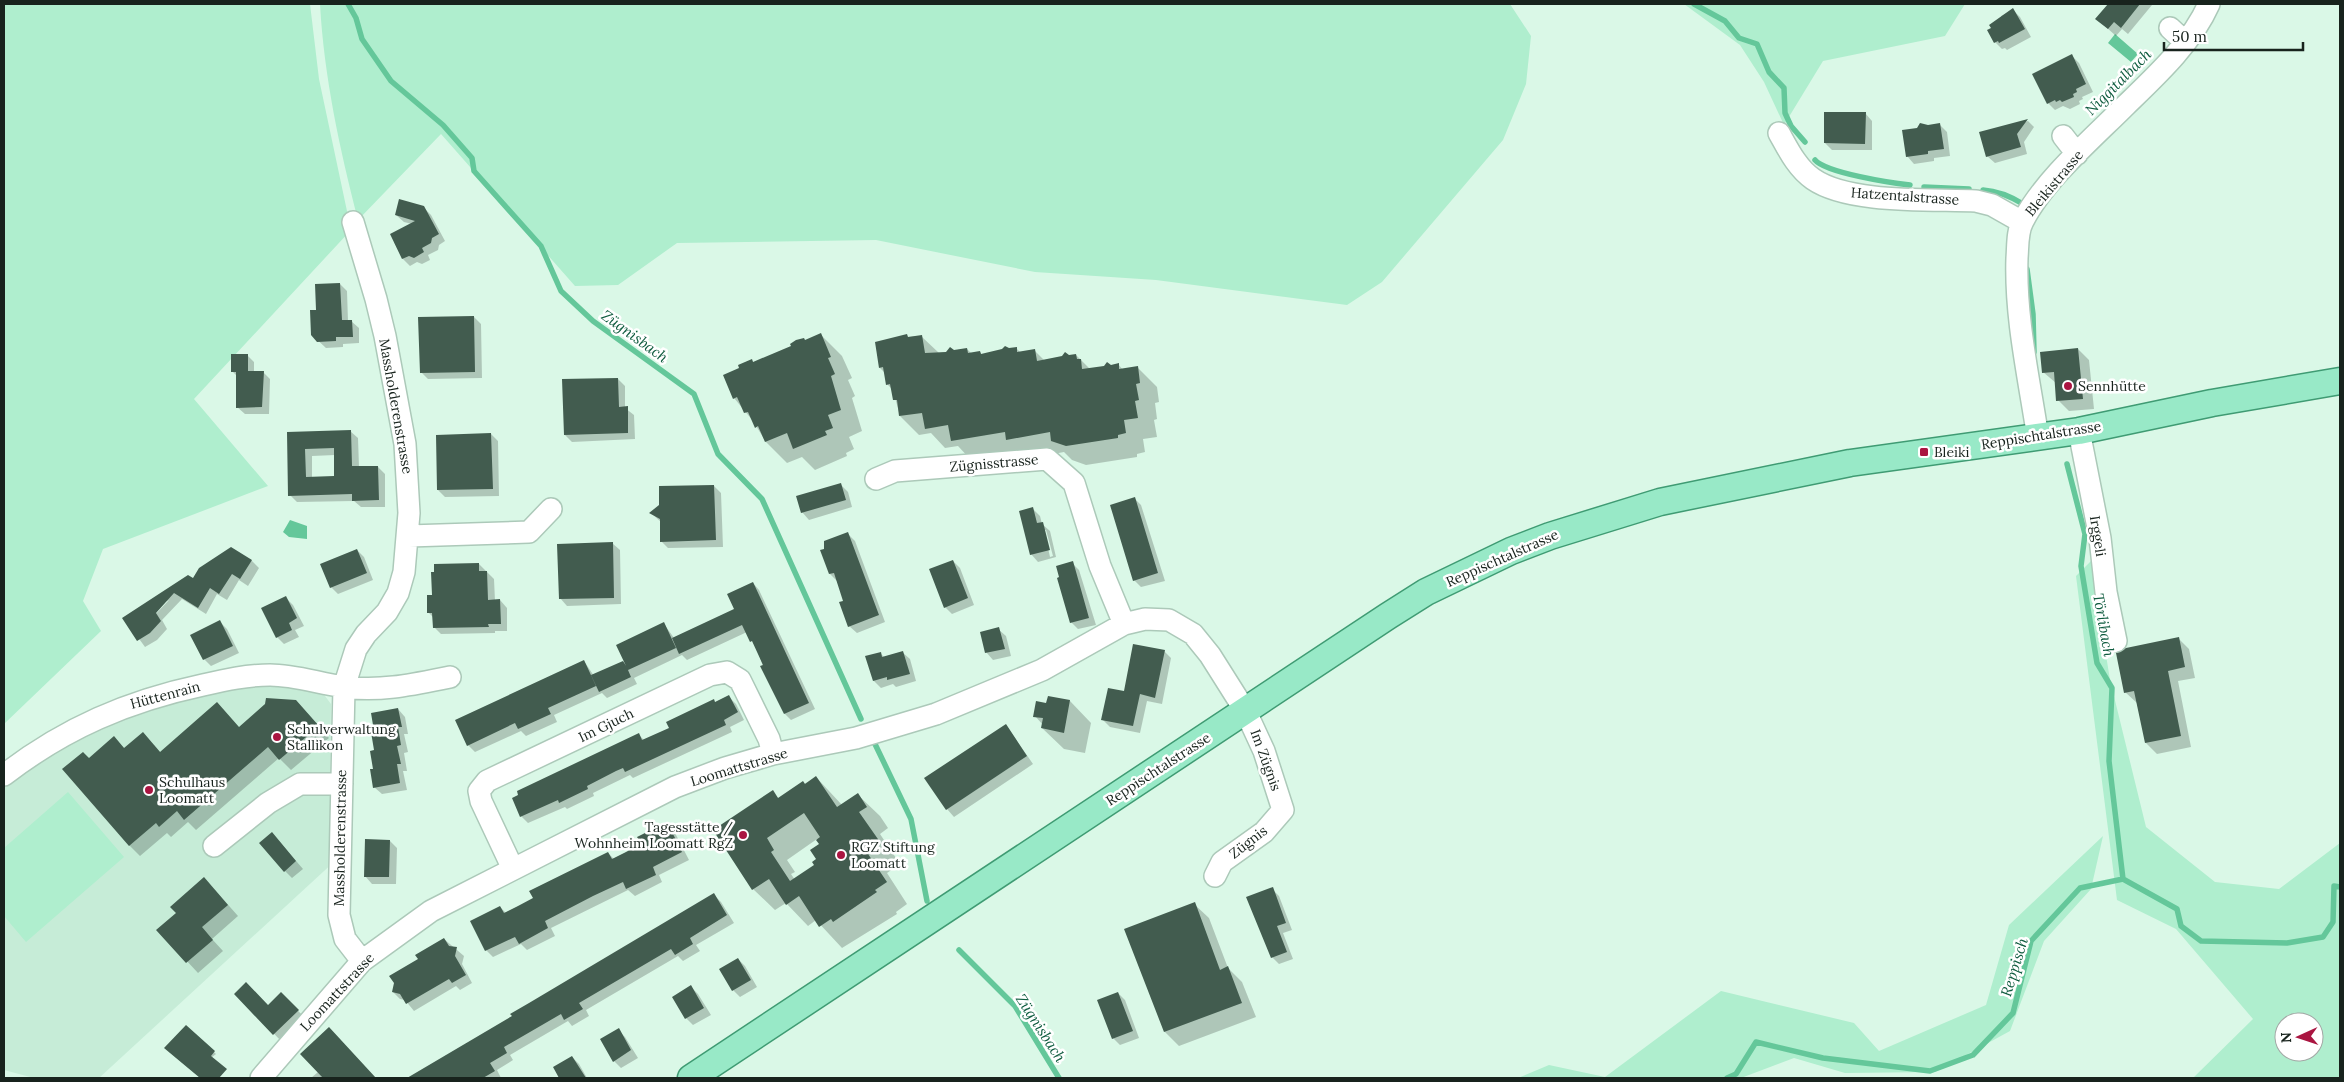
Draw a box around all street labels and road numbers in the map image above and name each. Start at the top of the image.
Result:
street label: Bleikistrasse [2021,146,2087,220]
street label: Hatzentalstrasse [1850,183,1960,209]
street label: Massholderenstrasse [375,337,417,475]
street label: Reppischtalstrasse [1980,417,2103,453]
street label: Zügnisstrasse [949,450,1040,476]
street label: Irggeli [2086,514,2110,558]
street label: Reppischtalstrasse [1443,525,1561,591]
street label: Hüttenrain [128,677,202,713]
street label: Im Gjuch [575,704,637,746]
street label: Im Zügnis [1247,727,1285,793]
street label: Reppischtalstrasse [1102,728,1214,810]
street label: Loomattstrasse [688,744,790,790]
street label: Massholderenstrasse [330,769,350,907]
street label: Zügnis [1225,821,1271,863]
street label: Loomattstrasse [296,949,378,1035]

